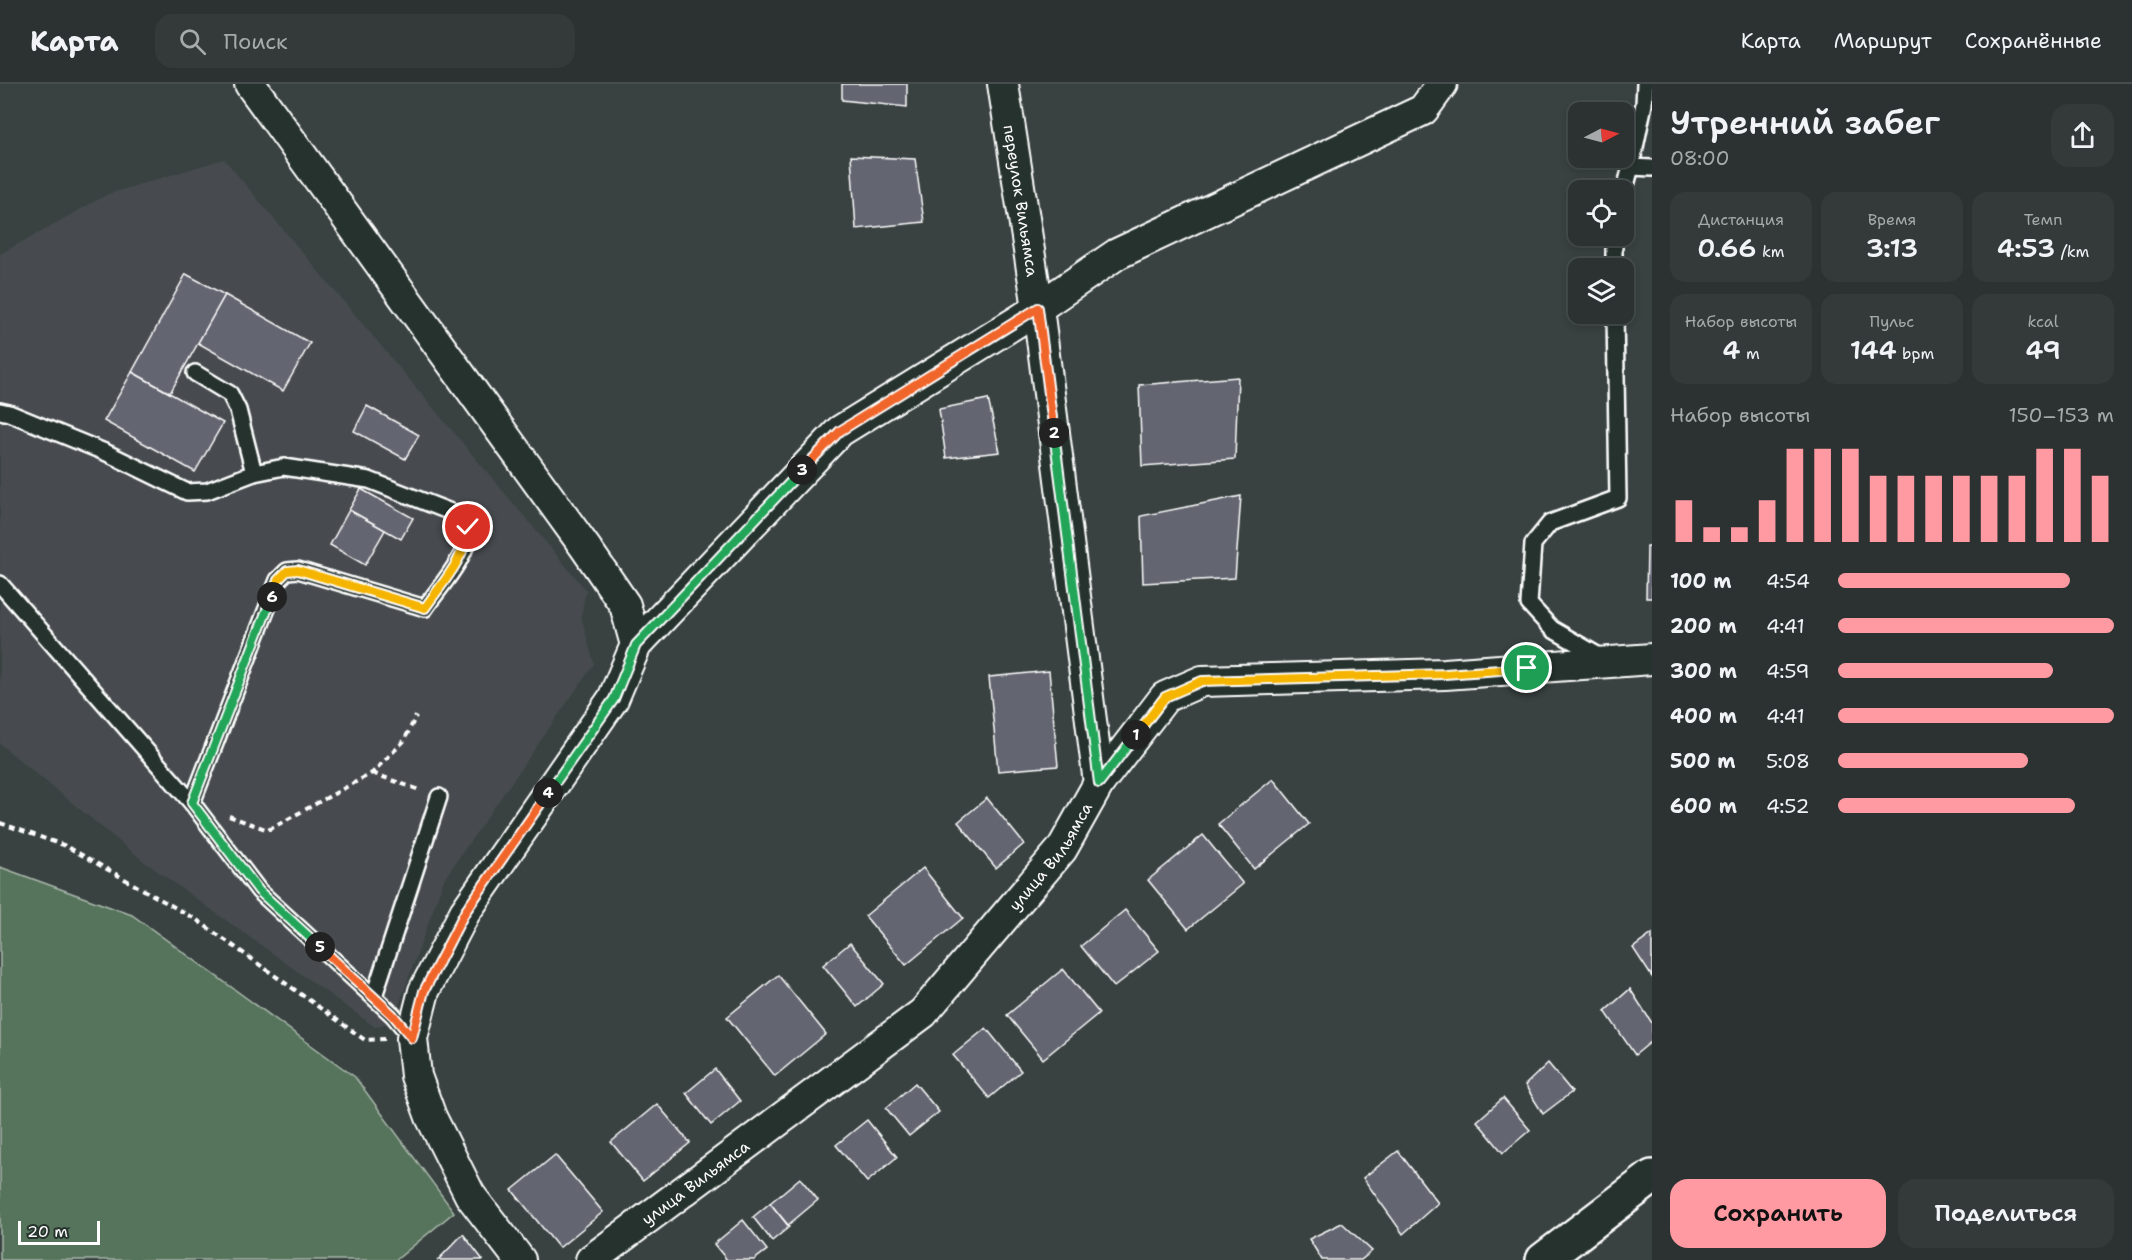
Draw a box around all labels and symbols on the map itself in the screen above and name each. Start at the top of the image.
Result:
north arrow [1568,102,1634,168]
street label: переулок Вильямса [999,123,1043,278]
pin: 2 [1039,418,1069,448]
pin: 3 [787,455,817,485]
pin [442,501,493,552]
pin: 6 [257,582,287,612]
pin [1501,642,1552,693]
pin: 1 [1121,720,1151,750]
pin: 4 [533,778,563,808]
street label: улица Вильямса [1004,799,1097,915]
pin: 5 [305,932,335,962]
street label: улица Вильямса [637,1135,754,1229]
scale bar [18,1218,100,1246]

